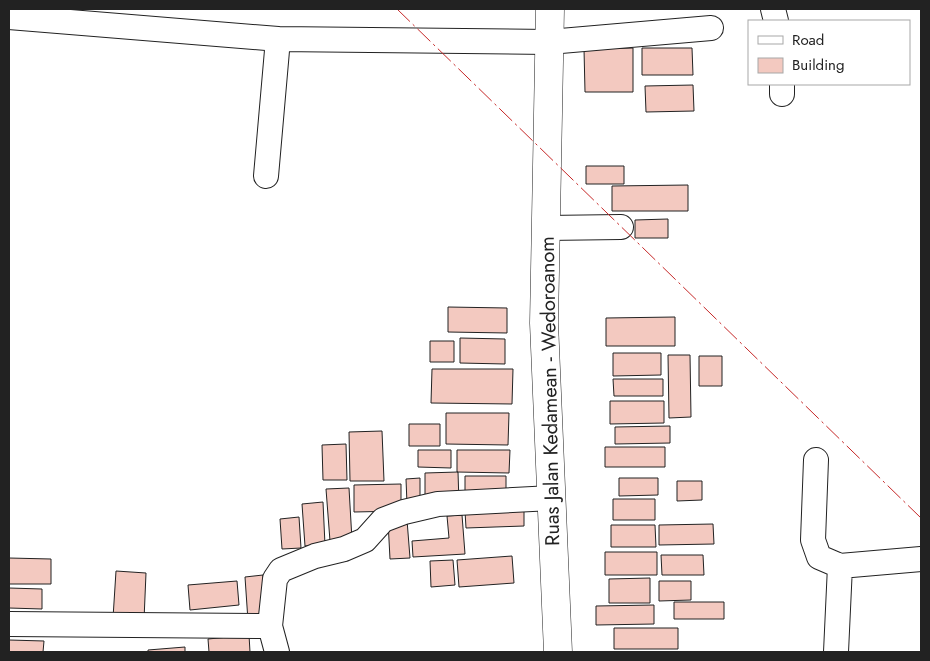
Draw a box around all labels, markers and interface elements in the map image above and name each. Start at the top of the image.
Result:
legend [748,20,910,85]
text: Road [792,29,824,51]
text: Building [792,54,844,76]
street label: Ruas Jalan Kedamean - Wedoroanom [533,236,567,546]

